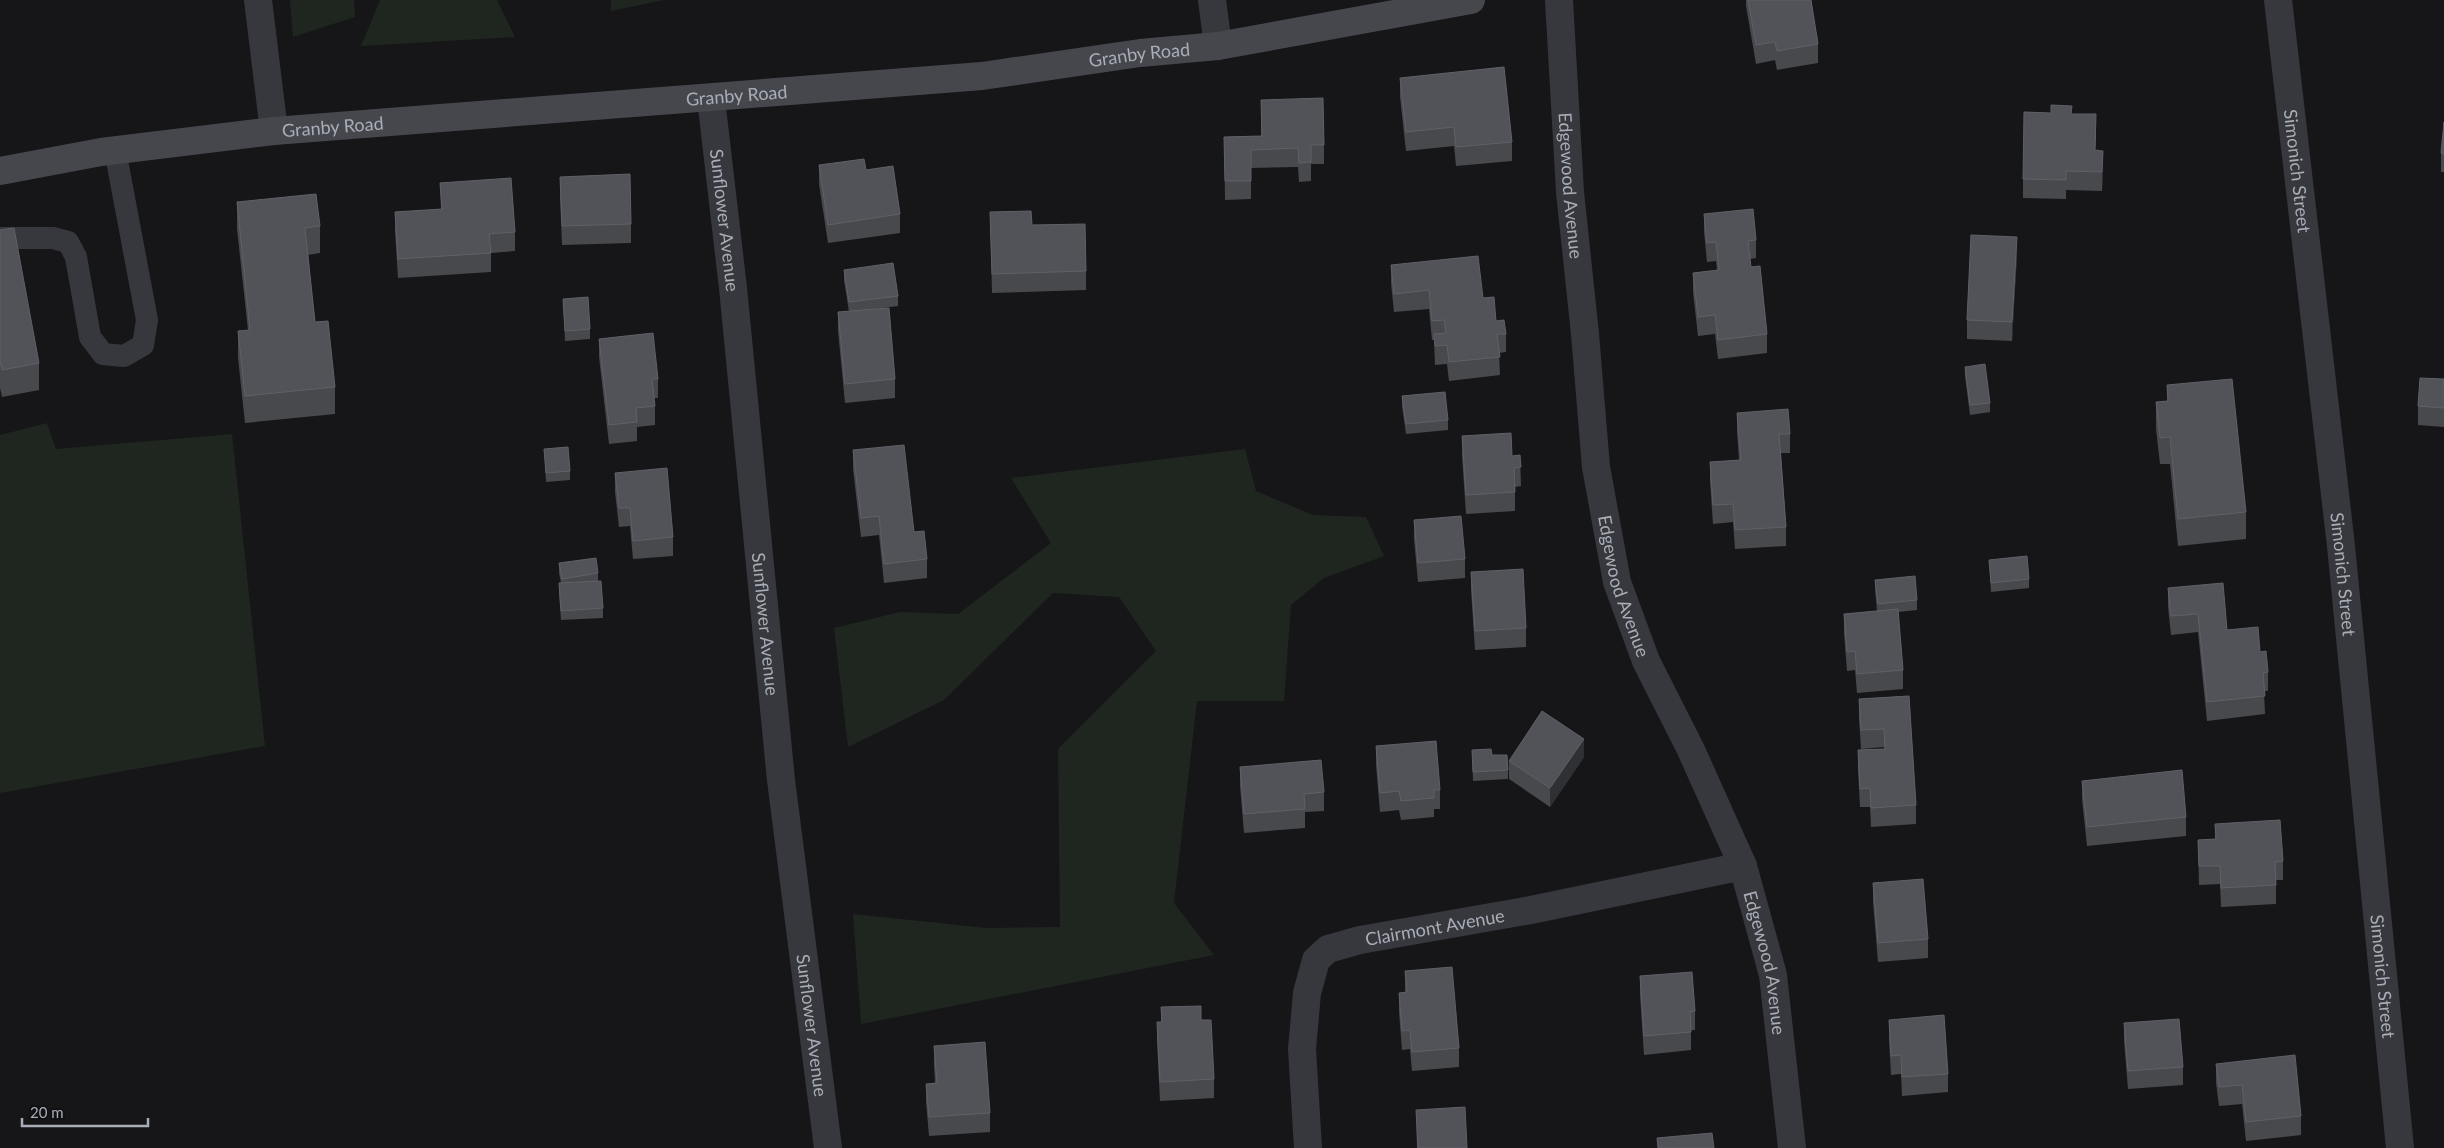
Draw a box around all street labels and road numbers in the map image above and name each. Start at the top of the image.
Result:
street label: Granby Road [1087,38,1191,71]
street label: Granby Road [685,80,788,110]
street label: Simonich Street [2280,108,2316,234]
street label: Granby Road [281,112,384,141]
street label: Edgewood Avenue [1554,112,1588,260]
street label: Sunflower Avenue [706,148,744,293]
street label: Simonich Street [2326,511,2361,638]
street label: Edgewood Avenue [1594,513,1655,660]
street label: Sunflower Avenue [748,552,784,697]
street label: Edgewood Avenue [1739,888,1790,1036]
street label: Clairmont Avenue [1363,904,1506,950]
street label: Simonich Street [2366,913,2400,1040]
street label: Sunflower Avenue [792,953,832,1098]

